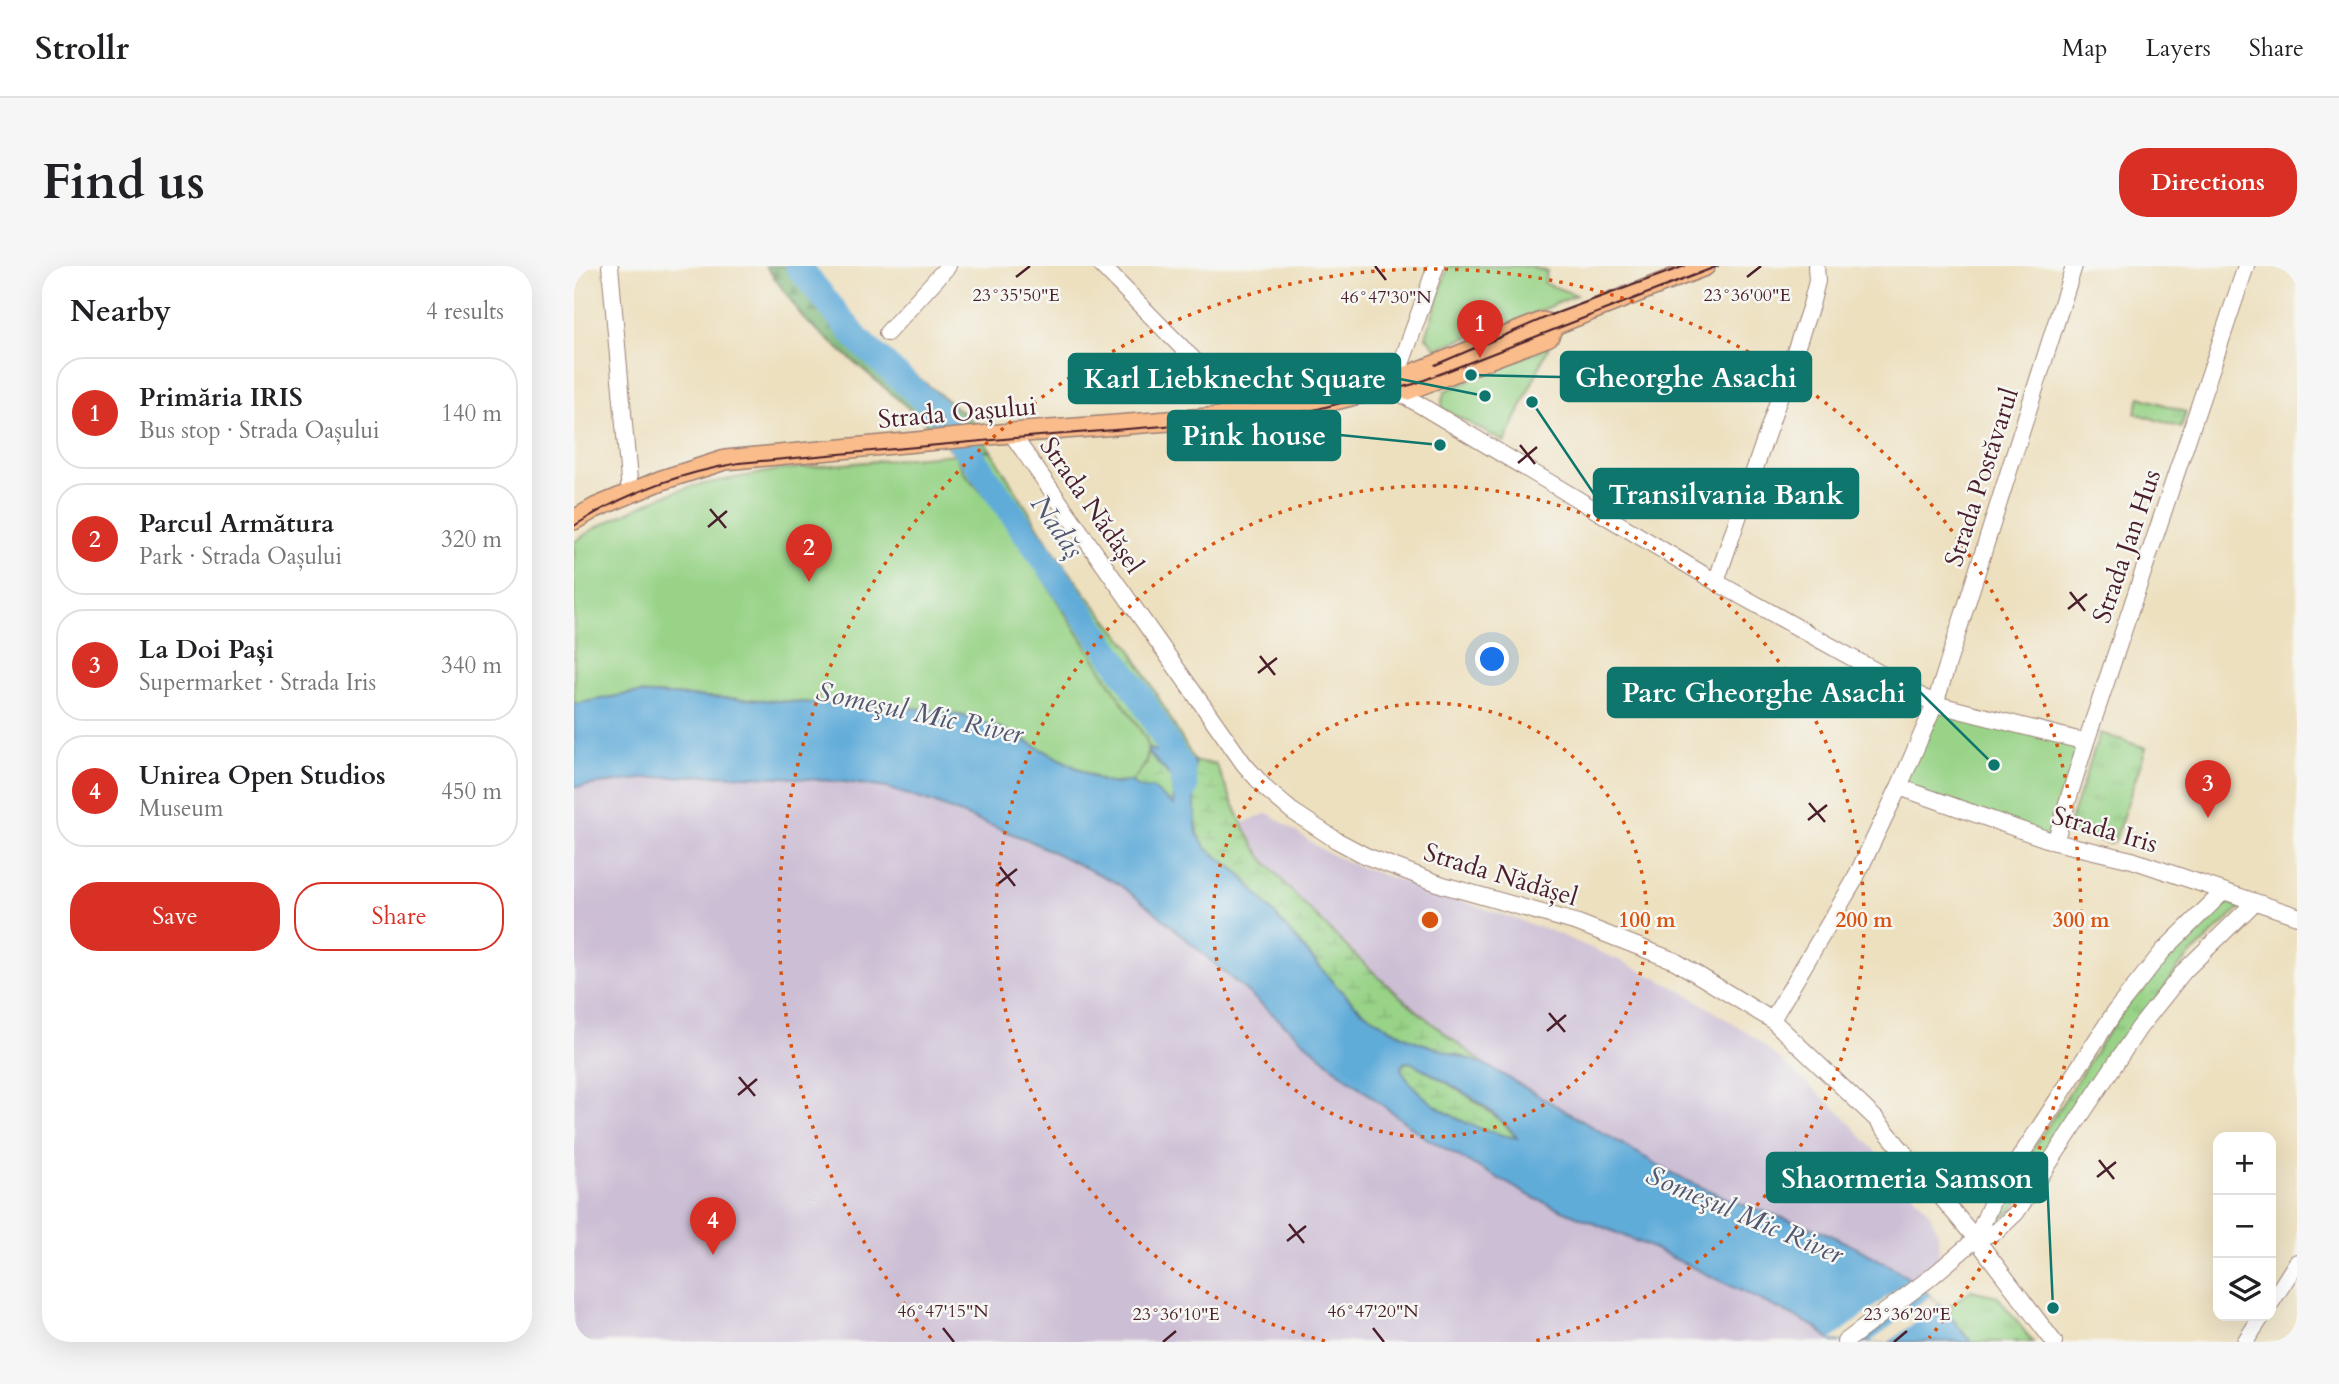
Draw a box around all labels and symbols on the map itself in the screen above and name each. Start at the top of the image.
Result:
text: 23°35'50"E [972,283,1060,308]
text: 23°36'00"E [1703,283,1791,308]
text: 46°47'30"N [1340,285,1432,310]
pin: 1 [1457,300,1503,358]
callout: Gheorghe Asachi [1561,352,1811,401]
callout: Karl Liebknecht Square [1069,354,1400,403]
text: Gheorghe Asachi [1575,359,1797,397]
text: Karl Liebknecht Square [1084,360,1386,398]
street label: Strada Postăvarul [1936,383,2027,571]
street label: Strada Oașului [876,388,1038,437]
callout: Pink house [1168,411,1340,460]
text: Pink house [1182,417,1326,455]
street label: Strada Nădășel [1032,430,1152,581]
street label: Strada Jan Hus [2084,465,2169,628]
callout: Transilvania Bank [1594,469,1858,518]
text: Transilvania Bank [1608,476,1844,514]
water label: Nadăș [1022,487,1093,566]
pin: 2 [786,524,832,582]
your location [1475,642,1509,676]
callout: Parc Gheorghe Asachi [1608,668,1920,717]
water label: Someşul Mic River [813,672,1028,754]
text: Parc Gheorghe Asachi [1622,674,1906,712]
pin: 3 [2185,760,2231,818]
street label: Strada Iris [2048,798,2162,861]
street label: Strada Nădășel [1420,834,1582,915]
text: 100 m [1618,906,1676,935]
text: 200 m [1835,906,1893,935]
text: 300 m [2052,906,2110,935]
centre of rings [1418,908,1442,932]
callout: Shaormeria Samson [1767,1153,2047,1202]
water label: Someşul Mic River [1640,1156,1850,1274]
text: Shaormeria Samson [1781,1160,2033,1198]
pin: 4 [690,1197,736,1255]
text: 46°47'15"N [897,1299,989,1324]
text: 46°47'20"N [1327,1299,1419,1324]
text: 23°36'10"E [1132,1302,1220,1327]
text: 23°36'20"E [1863,1302,1951,1327]

